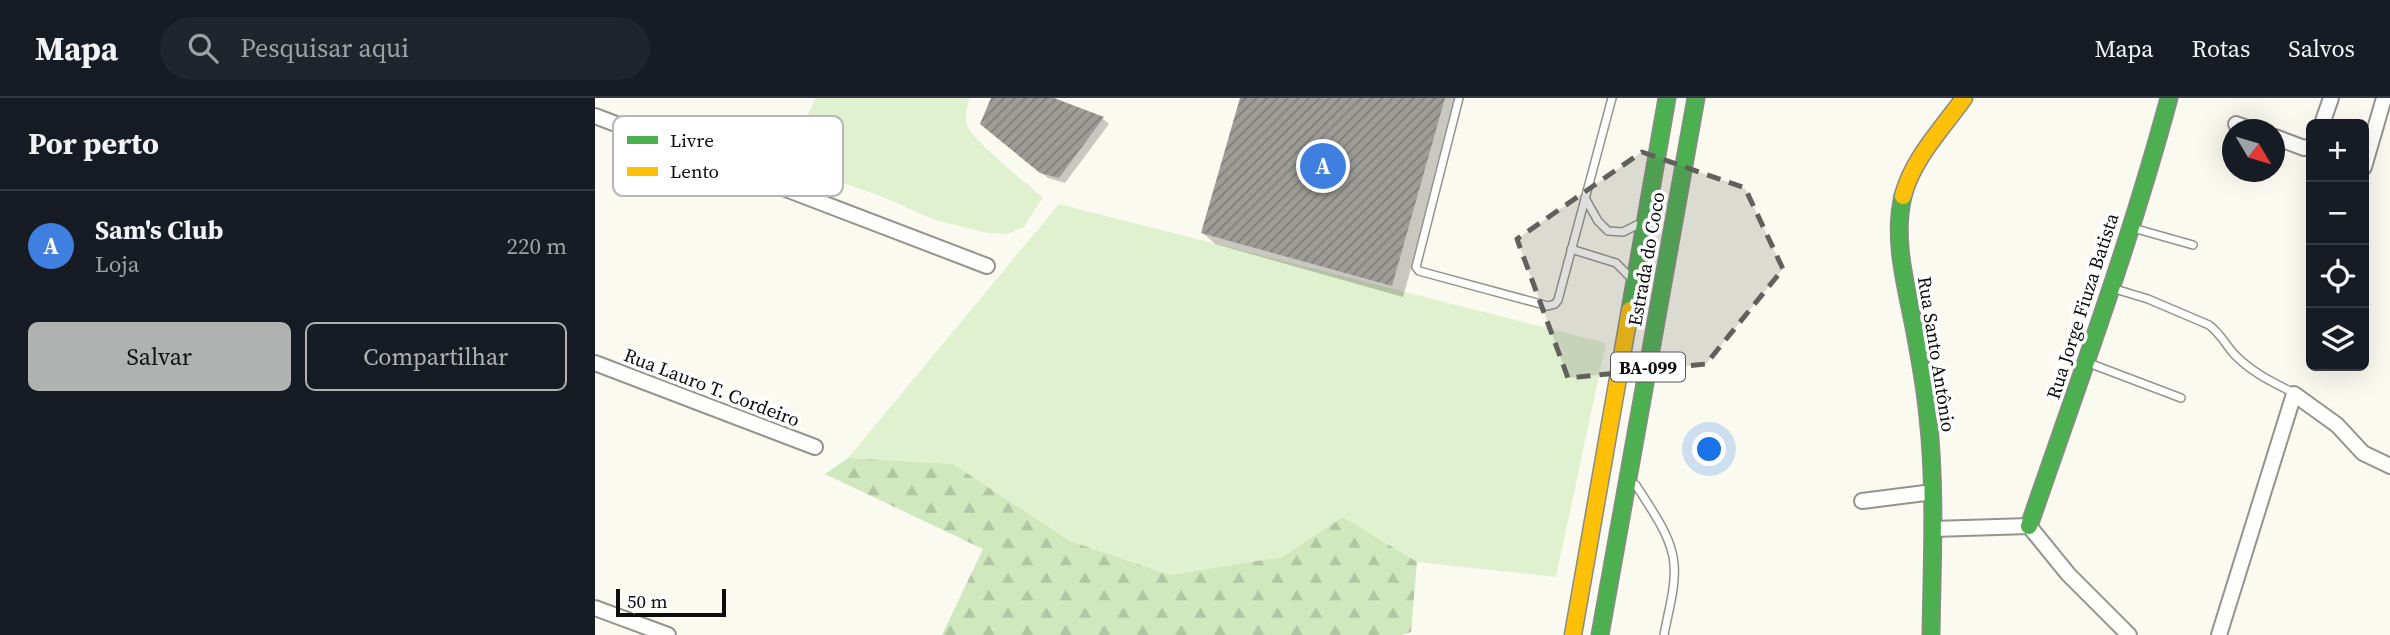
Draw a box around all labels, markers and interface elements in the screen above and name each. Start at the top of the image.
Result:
search box [160,17,650,80]
text: Mapa [35,26,118,71]
icon: search [184,29,222,67]
text: Pesquisar aqui [240,30,409,66]
text: Mapa [2094,32,2154,65]
text: Rotas [2192,32,2250,65]
text: Salvos [2288,32,2355,65]
legend [613,116,843,196]
north arrow [2222,119,2285,182]
map controls [2306,119,2369,371]
button: + [2306,119,2369,182]
text: Por perto [28,123,159,164]
text: Livre [670,127,714,153]
pin: A [1300,140,1346,192]
text: Lento [670,158,719,184]
button: − [2306,182,2369,245]
street label: Estrada do Coco [1621,190,1671,328]
street label: Rua Jorge Fiuza Batista [2040,209,2124,402]
text: Sam's Club [95,212,223,248]
text: A [43,230,59,262]
text: 220 m [506,230,567,262]
button: locate [2306,245,2369,308]
text: Loja [95,248,139,280]
street label: Rua Santo Antônio [1912,274,1962,434]
button: layers [2306,308,2369,371]
button: Salvar [28,322,291,391]
button: Compartilhar [305,322,567,391]
street label: Rua Lauro T. Cordeiro [620,341,804,433]
road number: BA-099 [1611,353,1685,382]
your location [1692,432,1726,466]
scale bar [616,586,726,618]
text: 50 m [627,588,668,614]

